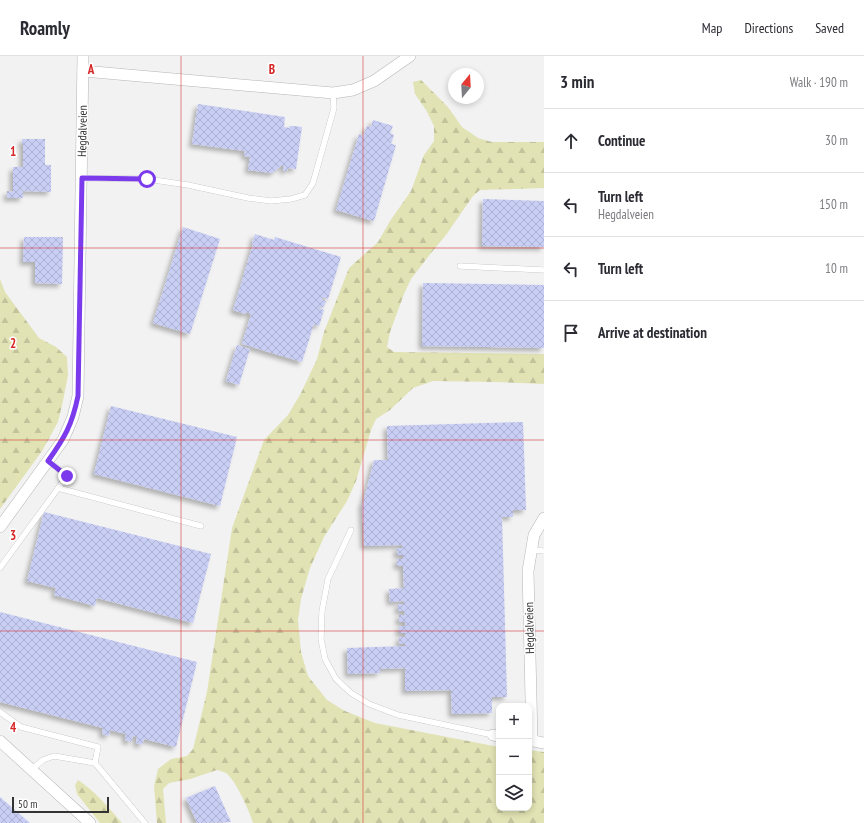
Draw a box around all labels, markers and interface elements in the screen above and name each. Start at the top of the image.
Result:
text: Roamly [20,16,70,40]
text: Map [702,19,722,37]
text: Directions [744,19,793,37]
text: Saved [815,19,844,37]
text: A [87,61,95,78]
text: B [269,61,275,78]
north arrow [448,68,484,104]
text: 3 min [560,71,594,93]
text: Walk · 190 m [790,74,848,91]
street label: Hegdalveien [74,105,90,157]
icon: ahead [560,130,582,152]
text: Continue [598,131,645,150]
text: 30 m [825,132,848,149]
text: 1 [10,143,16,160]
route start [138,170,156,188]
text: Turn left [598,187,643,206]
icon: left [560,194,582,216]
text: 150 m [819,196,848,213]
text: Hegdalveien [598,206,654,223]
icon: left [560,258,582,280]
text: Turn left [598,259,643,278]
text: 10 m [825,260,848,277]
icon: arrive [560,322,582,344]
text: Arrive at destination [598,323,707,342]
text: 2 [10,335,16,352]
route end [58,467,76,485]
text: 3 [10,527,16,544]
street label: Hegdalveien [521,602,537,654]
map controls [496,703,532,811]
button: + [496,703,532,739]
text: 4 [10,719,17,736]
button: − [496,739,532,775]
button: layers [496,775,532,811]
scale bar [12,795,109,814]
text: 50 m [18,797,37,811]

